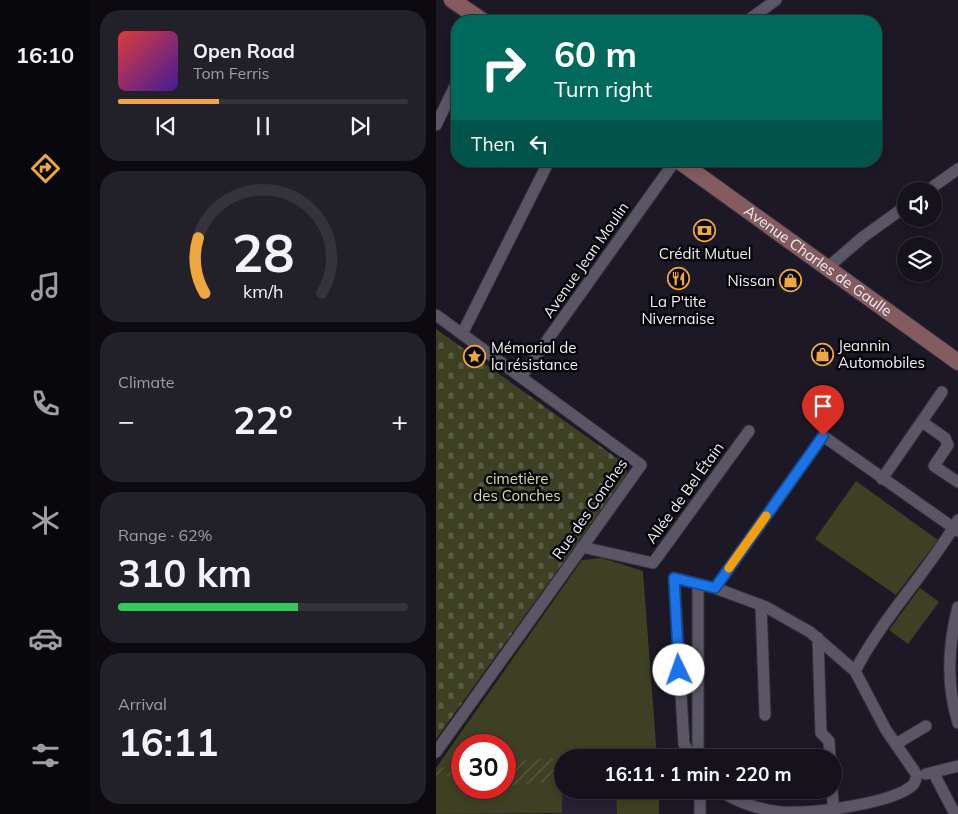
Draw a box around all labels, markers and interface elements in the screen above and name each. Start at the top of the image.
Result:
text: 60 m [554,32,637,76]
icon: right [471,35,536,100]
text: Open Road [193,39,295,63]
text: 16:10 [16,41,74,69]
text: Tom Ferris [193,63,270,83]
text: Turn right [554,75,652,103]
icon: previous [152,112,180,140]
icon: pause [249,112,277,140]
icon: next [346,112,374,140]
icon: left [525,130,553,158]
text: Then [471,132,515,156]
icon: directions [28,151,63,186]
map controls [897,182,942,282]
button: sound [897,182,942,227]
street label: Avenue Jean Moulin [539,198,633,321]
street label: Avenue Charles de Gaulle [740,201,896,320]
bank icon: Crédit Mutuel [693,219,717,243]
text: 28 [232,220,294,285]
button: layers [897,237,942,282]
place label: Crédit Mutuel [659,244,751,263]
restaurant icon: La P'tite Nivernaise [666,267,690,291]
icon: music [28,269,63,304]
shop icon: Nissan [779,269,803,293]
place label: Nissan [728,271,775,290]
text: km/h [243,280,283,302]
place label: La P'tite Nivernaise [641,292,715,328]
place label: Jeannin Automobiles [838,336,925,372]
place label: Mémorial de la résistance [491,338,578,374]
shop icon: Jeannin Automobiles [810,343,834,367]
place icon: Mémorial de la résistance [463,345,487,369]
text: Climate [118,372,174,392]
pin [802,385,844,436]
icon: phone [28,386,63,421]
icon: arrive [809,392,837,420]
text: 22° [233,396,293,444]
text: − [118,403,135,438]
text: + [391,403,408,438]
street label: Allée de Bel Étain [641,438,728,547]
street label: Rue des Conches [548,455,631,563]
park label: cimetière des Conches [473,469,561,505]
icon: climate [28,503,63,538]
text: Range · 62% [118,525,213,545]
text: 310 km [118,549,252,597]
icon: car [28,621,63,656]
position arrow [652,643,704,695]
text: Arrival [118,694,167,714]
text: 16:11 [118,718,219,766]
speed limit sign: 30 [451,734,516,799]
icon: filters [28,738,63,773]
text: 16:11 · 1 min · 220 m [604,762,792,786]

